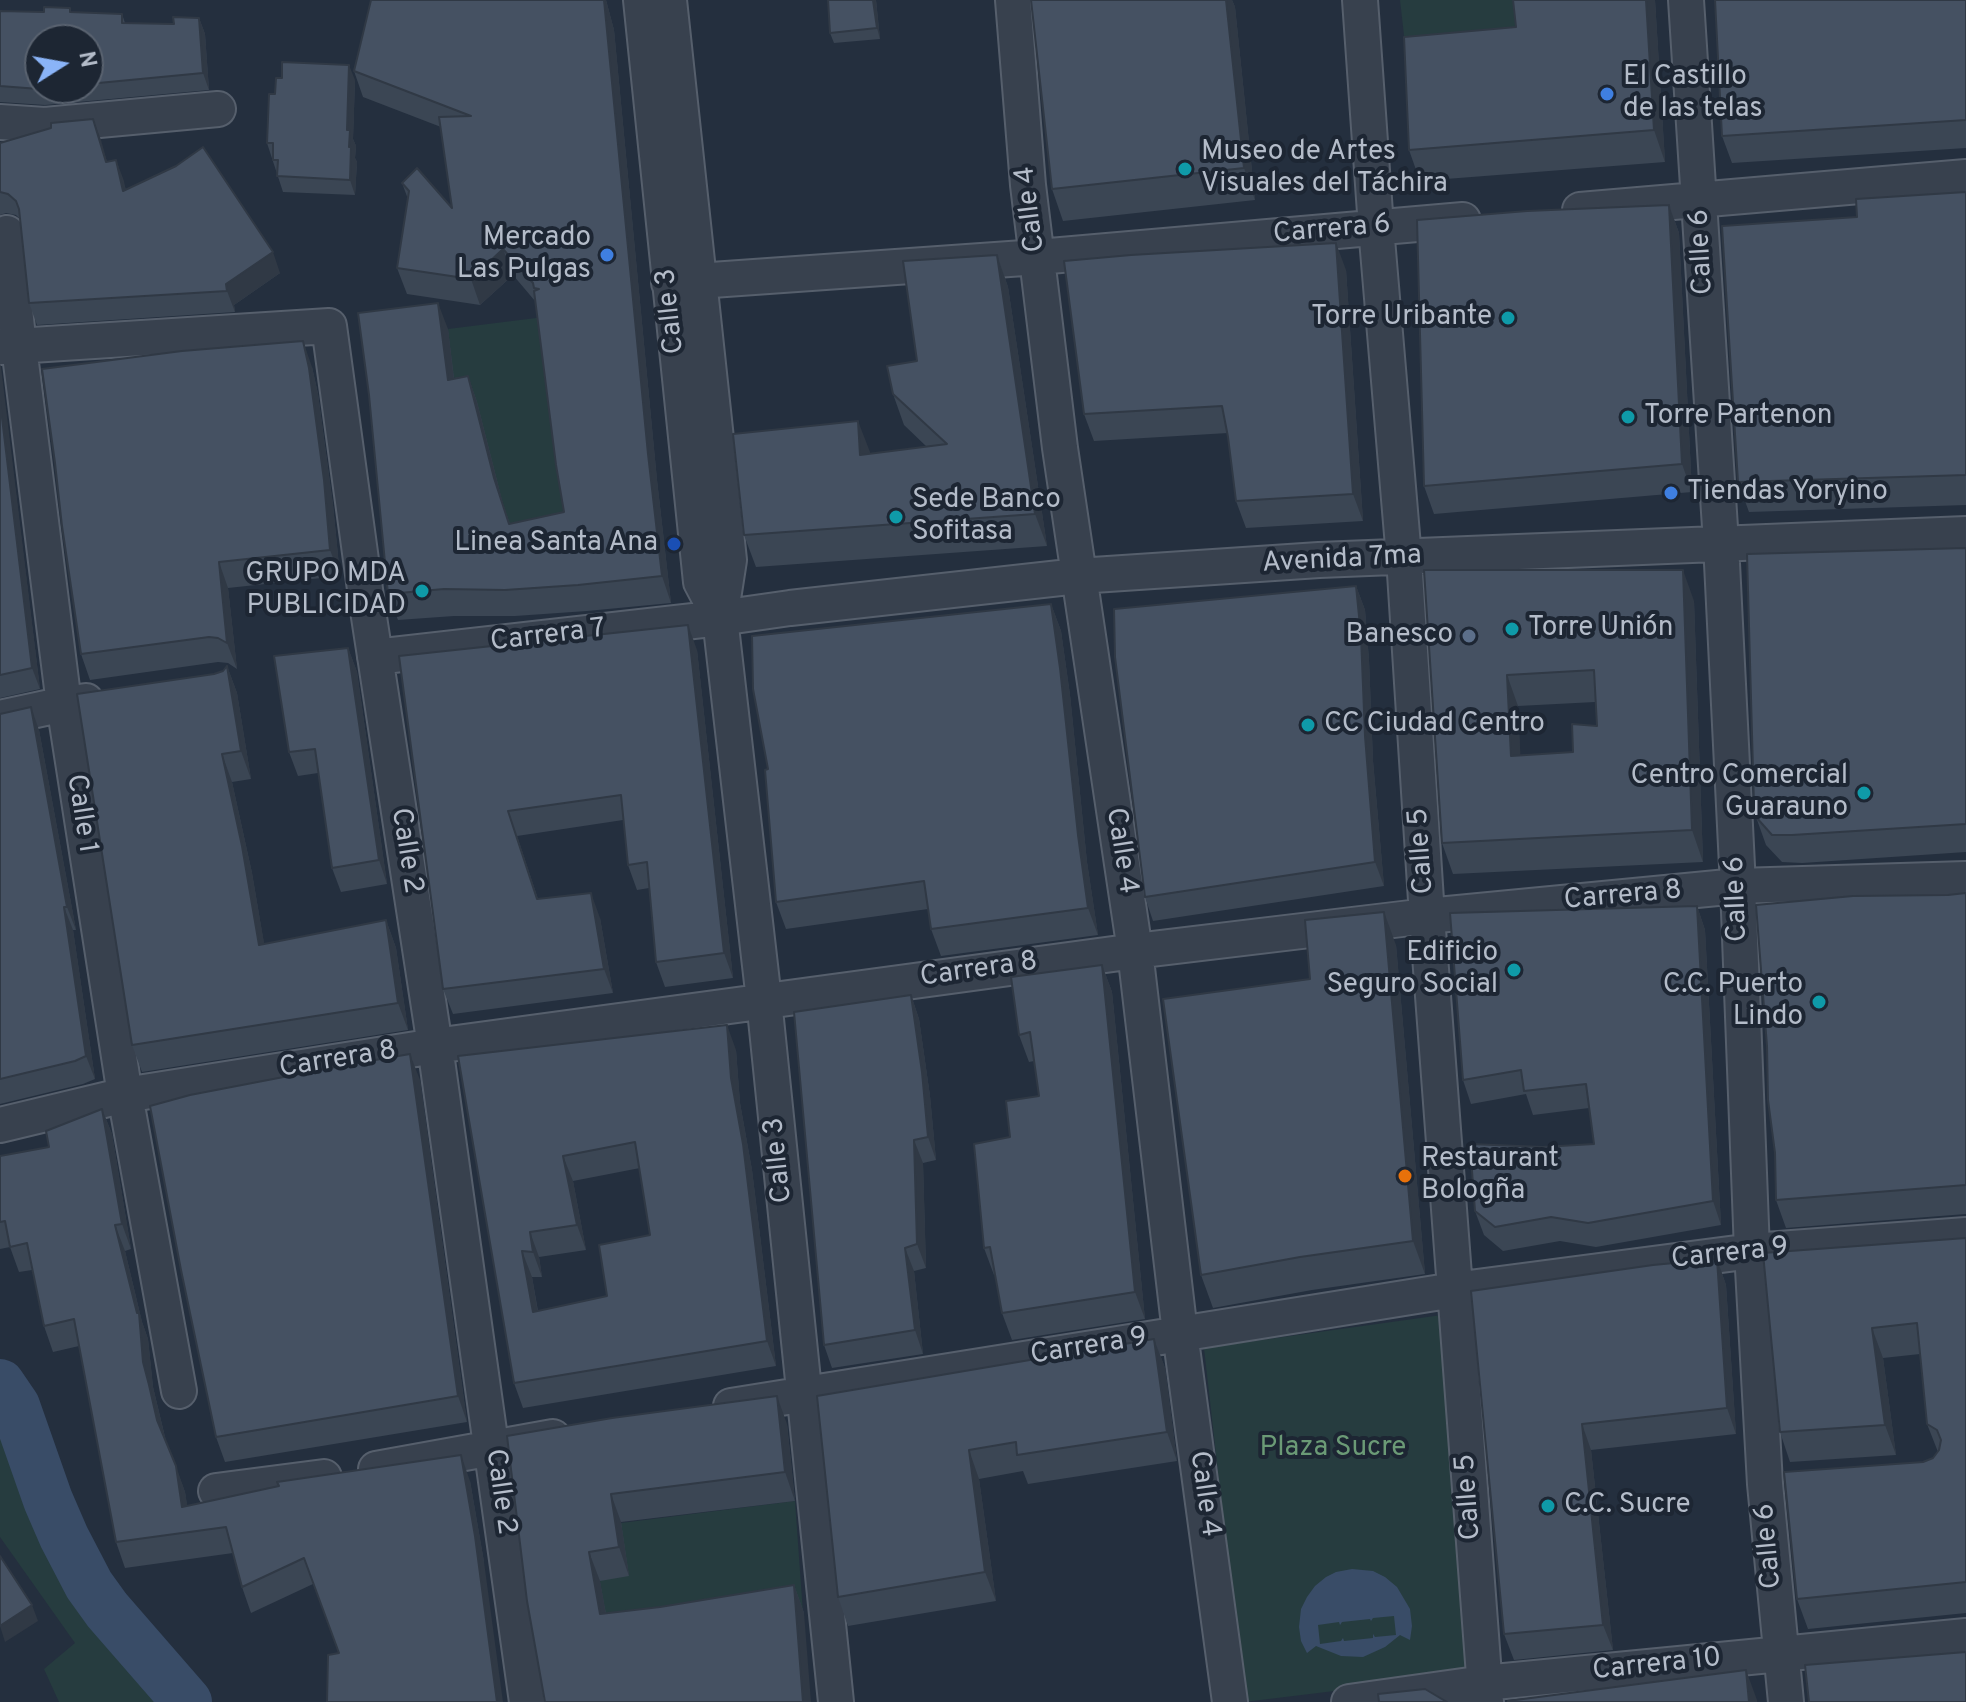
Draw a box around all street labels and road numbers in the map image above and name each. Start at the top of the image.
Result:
street label: Calle 4 [1010,164,1054,254]
street label: Calle 6 [1684,208,1722,296]
street label: Carrera 6 [1272,209,1392,253]
street label: Calle 3 [651,266,693,356]
street label: Avenida 7ma [1261,540,1423,582]
street label: Carrera 7 [489,613,607,661]
street label: Calle 1 [57,772,103,856]
street label: Calle 2 [382,806,428,896]
street label: Calle 4 [1097,806,1143,896]
street label: Calle 5 [1403,807,1443,895]
street label: Calle 6 [1720,856,1756,942]
street label: Carrera 8 [1563,875,1683,919]
street label: Carrera 8 [918,946,1040,996]
street label: Carrera 8 [277,1035,399,1087]
street label: Calle 3 [759,1115,801,1205]
street label: Carrera 9 [1670,1232,1790,1278]
street label: Carrera 9 [1028,1322,1150,1374]
street label: Calle 2 [476,1447,522,1537]
street label: Calle 4 [1180,1449,1226,1539]
street label: Calle 5 [1450,1453,1490,1541]
street label: Calle 6 [1750,1502,1790,1590]
street label: Carrera 10 [1591,1643,1723,1689]

